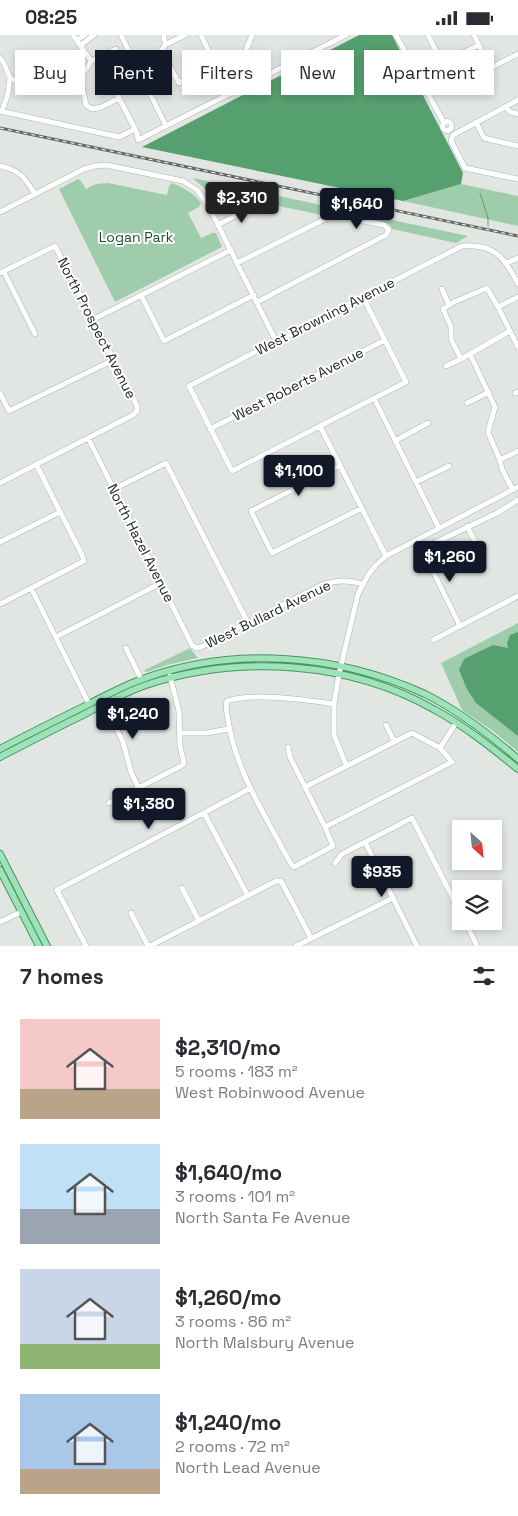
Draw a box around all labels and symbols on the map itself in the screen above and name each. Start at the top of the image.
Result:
pin: $2,310 [201,181,283,224]
pin: $1,640 [316,187,398,230]
park label: Logan Park [99,228,174,246]
street label: North Prospect Avenue [54,254,140,402]
street label: West Browning Avenue [252,273,398,359]
street label: West Roberts Avenue [230,343,366,425]
pin: $1,100 [258,455,340,497]
street label: North Hazel Avenue [103,481,179,605]
pin: $1,260 [409,541,491,583]
street label: West Bullard Avenue [202,576,334,652]
pin: $1,240 [92,697,174,740]
pin: $1,380 [108,787,190,830]
north arrow [452,820,502,870]
pin: $935 [352,855,412,898]

